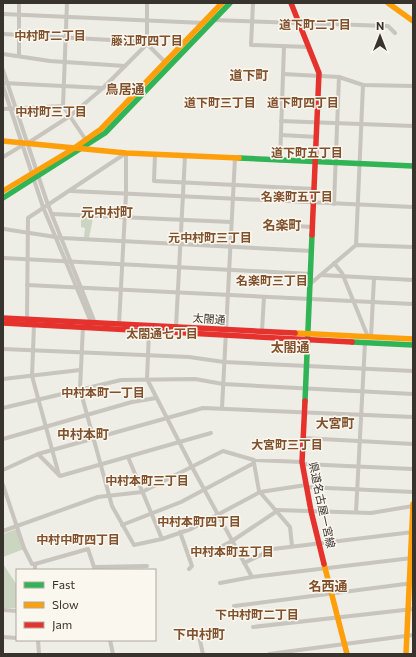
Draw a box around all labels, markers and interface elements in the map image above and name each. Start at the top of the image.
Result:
north arrow [360,16,400,56]
district label: 道下町二丁目 [279,17,351,31]
text: N [376,19,384,32]
district label: 中村町二丁目 [14,28,86,42]
district label: 藤江町四丁目 [111,33,183,47]
district label: 道下町 [229,67,269,83]
district label: 鳥居通 [105,81,145,97]
district label: 道下町三丁目 [184,95,256,109]
district label: 道下町四丁目 [267,95,339,109]
district label: 中村町三丁目 [15,104,87,118]
district label: 道下町五丁目 [271,145,343,159]
district label: 名楽町五丁目 [261,189,333,203]
district label: 元中村町 [81,204,133,220]
district label: 名楽町 [262,217,302,233]
district label: 元中村町三丁目 [168,230,252,244]
district label: 名楽町三丁目 [236,273,308,287]
street label: 太閤通 [192,311,226,326]
district label: 太閤通七丁目 [126,326,198,340]
district label: 太閤通 [270,339,310,355]
district label: 中村本町一丁目 [61,385,145,399]
district label: 大宮町 [315,415,355,431]
district label: 中村本町 [57,426,109,442]
district label: 大宮町三丁目 [251,437,323,451]
street label: 県道名古屋一宮線 [307,461,338,549]
district label: 中村本町三丁目 [105,473,189,487]
district label: 中村本町四丁目 [157,514,241,528]
district label: 中村中町四丁目 [36,532,120,546]
district label: 中村本町五丁目 [190,544,274,558]
legend [16,569,156,641]
text: Fast [52,577,75,591]
district label: 名西通 [308,578,348,594]
text: Slow [52,597,79,611]
district label: 下中村町二丁目 [215,607,299,621]
text: Jam [52,617,72,632]
district label: 下中村町 [173,626,225,642]

